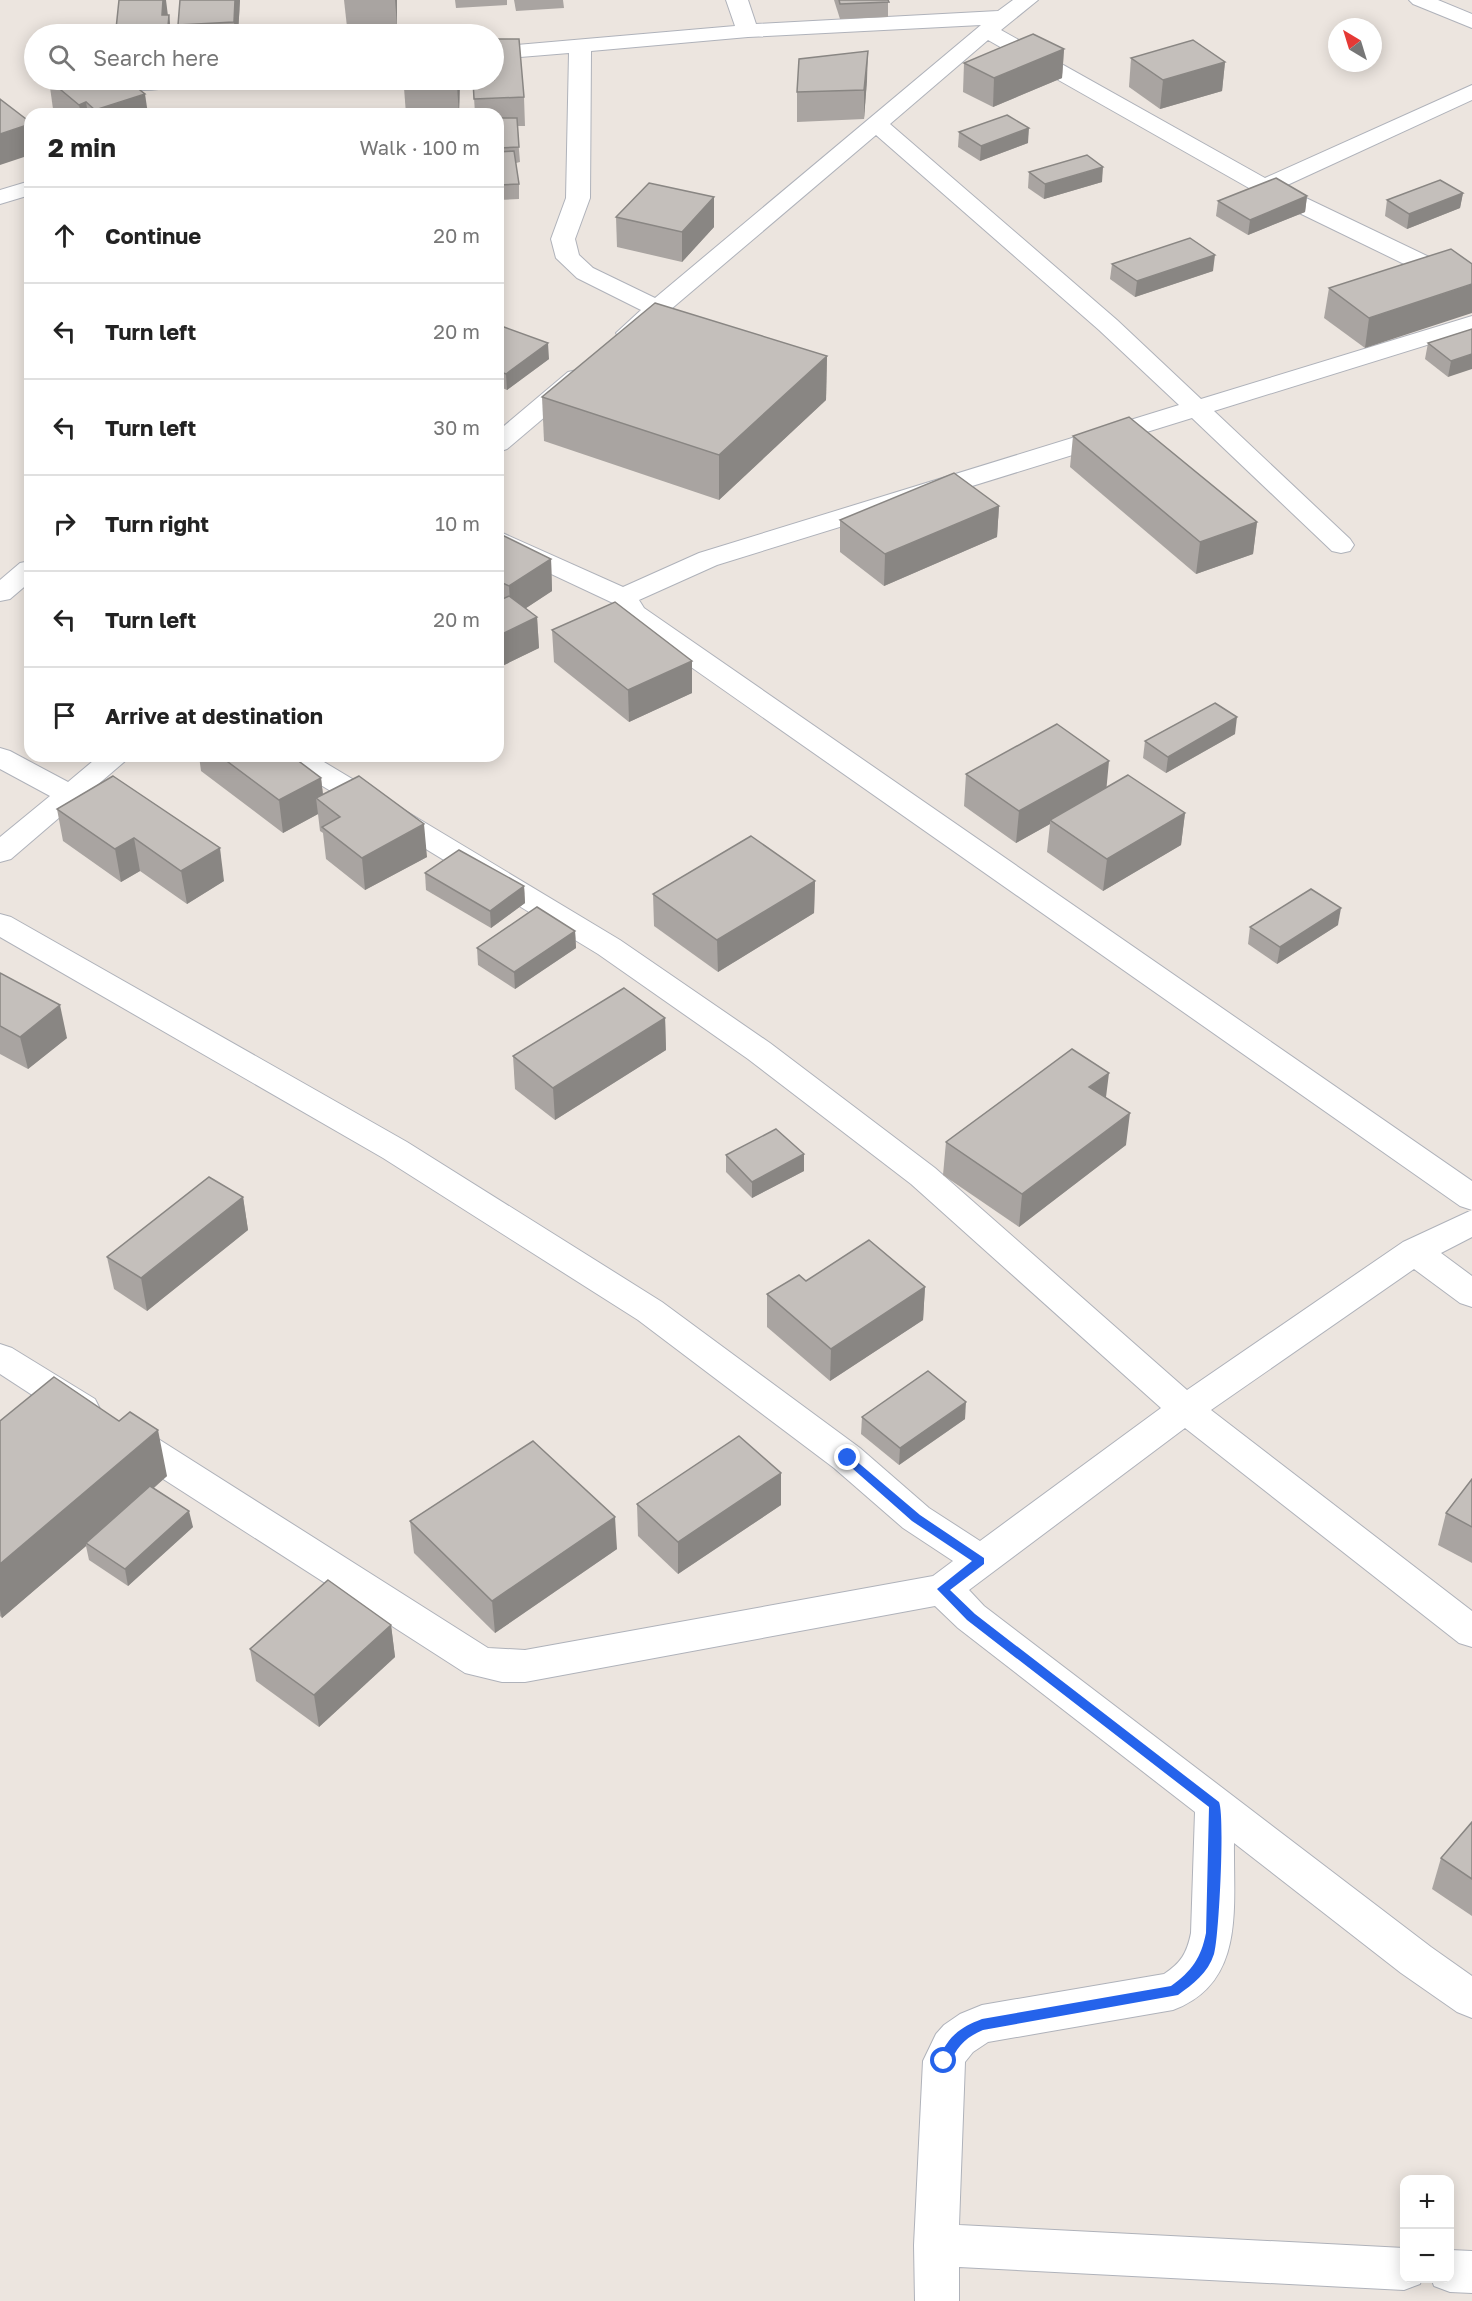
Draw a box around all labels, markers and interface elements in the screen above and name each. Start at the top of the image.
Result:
north arrow [1328,18,1382,72]
search box [24,24,504,90]
icon: search [45,41,78,74]
text: Search here [93,44,219,71]
text: 2 min [48,132,116,163]
text: Walk · 100 m [359,135,480,159]
icon: ahead [48,219,81,252]
text: Continue [105,222,201,249]
text: 20 m [433,223,480,247]
icon: left [48,315,81,348]
text: Turn left [105,318,196,345]
text: 20 m [433,319,480,343]
icon: left [48,411,81,444]
text: Turn left [105,414,196,441]
text: 30 m [433,415,480,439]
icon: right [48,507,81,540]
text: Turn right [105,510,209,537]
text: 10 m [435,511,480,535]
icon: left [48,603,81,636]
text: Turn left [105,606,196,633]
text: 20 m [433,607,480,631]
icon: arrive [48,699,81,732]
text: Arrive at destination [105,702,323,729]
route end [834,1444,860,1470]
route start [930,2047,956,2073]
map controls [1400,2175,1454,2283]
button: + [1400,2175,1454,2229]
button: − [1400,2229,1454,2283]

